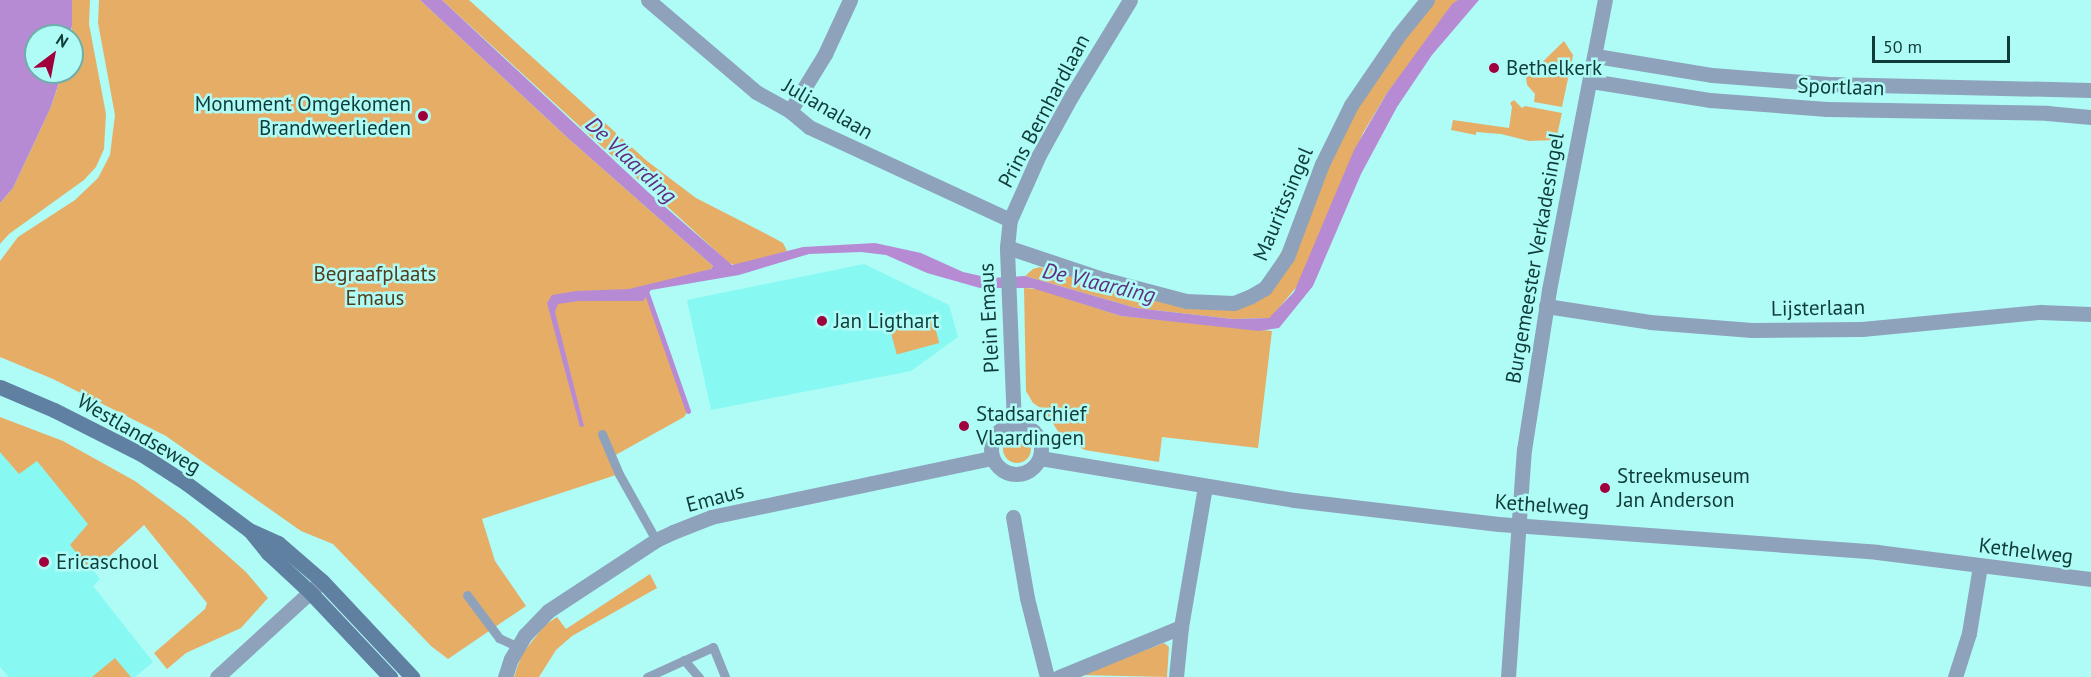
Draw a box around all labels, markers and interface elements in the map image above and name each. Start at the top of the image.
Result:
north arrow [24,24,84,84]
scale bar [1875,24,2013,62]
text: N [53,29,72,52]
street label: Prins Bernhardlaan [993,30,1095,192]
text: 50 m [1883,35,1922,58]
place label: Bethelkerk [1506,55,1602,81]
marker: Bethelkerk [1487,61,1501,75]
street label: Julianalaan [778,73,878,145]
street label: Sportlaan [1797,73,1885,101]
place label: Monument Omgekomen Brandweerlieden [195,91,411,141]
marker: Monument Omgekomen Brandweerlieden [416,109,430,123]
water label: De Vlaarding [580,111,682,209]
street label: Burgemeester Verkadesingel [1500,130,1570,386]
street label: Mauritssingel [1248,143,1318,265]
water label: De Vlaarding [1040,257,1158,309]
park label: Begraafplaats Emaus [314,261,436,311]
street label: Plein Emaus [974,262,1004,374]
street label: Lijsterlaan [1771,295,1865,321]
place label: Jan Ligthart [834,308,939,334]
marker: Jan Ligthart [815,314,829,328]
street label: Westlandseweg [73,388,205,480]
place label: Stadsarchief Vlaardingen [976,401,1086,451]
marker: Stadsarchief Vlaardingen [957,419,971,433]
place label: Streekmuseum Jan Anderson [1617,463,1750,513]
street label: Emaus [683,478,747,518]
marker: Streekmuseum Jan Anderson [1598,481,1612,495]
street label: Kethelweg [1494,489,1590,521]
street label: Kethelweg [1977,533,2075,569]
place label: Ericaschool [56,549,158,575]
marker: Ericaschool [37,555,51,569]

